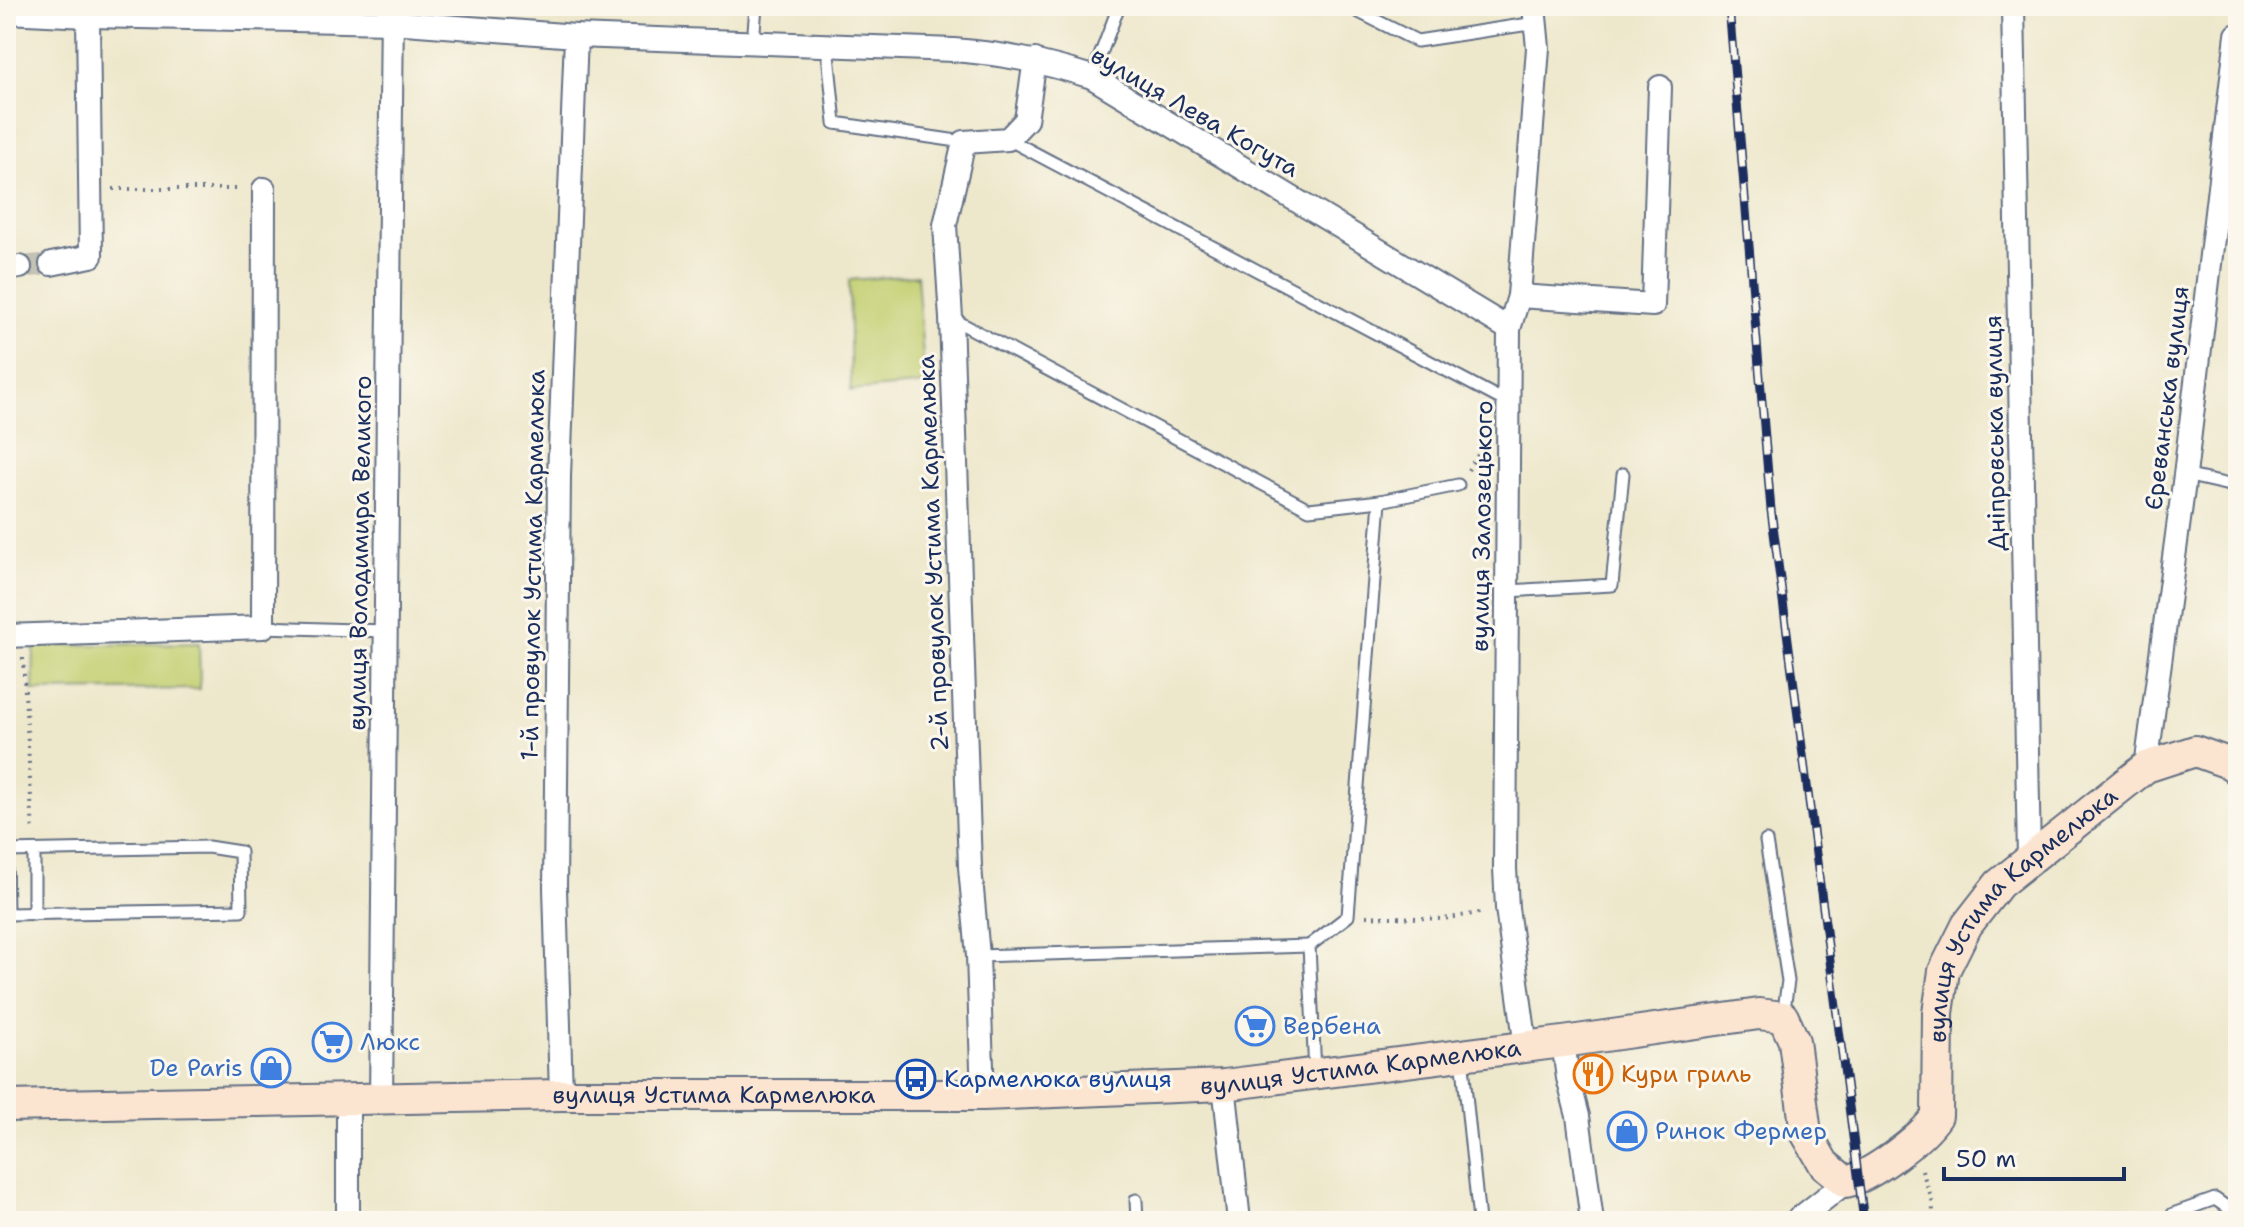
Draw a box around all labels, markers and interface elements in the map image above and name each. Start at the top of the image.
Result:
street label: вулиця Лева Когута [1085,39,1305,185]
street label: Єреванська вулиця [2137,284,2197,512]
street label: Дніпровська вулиця [1977,315,2013,551]
street label: 2-й провулок Устима Кармелюка [910,354,956,752]
street label: 1-й провулок Устима Кармелюка [514,369,552,761]
street label: вулиця Володимира Великого [341,375,379,731]
street label: вулиця Залозецького [1464,400,1500,652]
street label: вулиця Устима Кармелюка [1922,780,2124,1043]
supermarket icon: Вербена [1234,1005,1276,1047]
place label: Вербена [1283,1010,1381,1042]
supermarket icon: Люкс [311,1021,353,1063]
place label: Люкс [360,1026,420,1058]
street label: вулиця Устима Кармелюка [1200,1031,1523,1102]
shop icon: De Paris [250,1047,292,1089]
place label: De Paris [150,1052,243,1084]
restaurant icon: Кури гриль [1572,1053,1614,1095]
bus stop icon: Кармелюка вулиця [895,1058,937,1100]
place label: Кури гриль [1621,1058,1751,1090]
place label: Кармелюка вулиця [944,1063,1172,1095]
street label: вулиця Устима Кармелюка [552,1079,875,1111]
shop icon: Ринок Фермер [1606,1110,1648,1152]
place label: Ринок Фермер [1655,1115,1827,1147]
scale bar [1944,1131,2124,1181]
text: 50 m [1956,1143,2016,1175]

